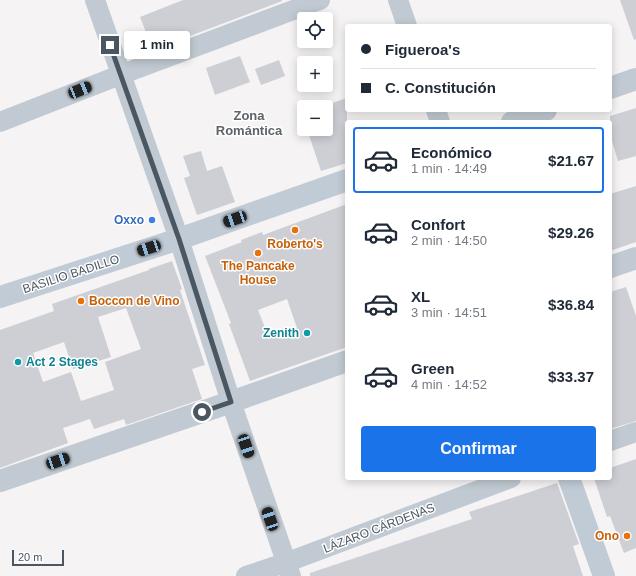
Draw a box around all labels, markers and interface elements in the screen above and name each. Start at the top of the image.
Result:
map controls [297,12,333,136]
button: locate [297,12,333,48]
callout: 1 min [124,31,190,59]
route end [101,36,119,54]
text: 1 min [140,37,174,52]
text: Figueroa's [385,41,460,58]
button: + [297,56,333,92]
text: C. Constitución [385,79,496,96]
car [67,80,93,100]
button: − [297,100,333,136]
district label: Zona Romántica [216,108,283,138]
icon: car [363,142,399,178]
text: Económico [411,144,492,161]
text: $21.67 [548,152,594,169]
text: 1 min · 14:49 [411,161,487,176]
car [222,209,248,229]
place label: Oxxo [114,213,144,227]
icon: car [363,214,399,250]
marker: Oxxo [147,215,157,225]
text: Confort [411,216,465,233]
text: $29.26 [548,224,594,241]
marker: Roberto's [290,225,300,235]
text: 2 min · 14:50 [411,233,487,248]
place label: Roberto's [267,237,323,251]
car [136,239,162,257]
marker: The Pancake House [253,248,263,258]
street label: BASILIO BADILLO [21,252,121,296]
place label: The Pancake House [221,259,295,287]
icon: car [363,286,399,322]
text: XL [411,288,430,305]
place label: Boccon de Vino [89,294,179,308]
marker: Boccon de Vino [76,296,86,306]
text: $36.84 [548,296,594,313]
text: 3 min · 14:51 [411,305,487,320]
place label: Zenith [263,326,299,340]
marker: Zenith [302,328,312,338]
place label: Act 2 Stages [26,355,98,369]
marker: Act 2 Stages [13,357,23,367]
icon: car [363,358,399,394]
text: Green [411,360,454,377]
text: $33.37 [548,368,594,385]
text: 4 min · 14:52 [411,377,487,392]
route start [193,403,211,421]
button: Confirmar [361,426,596,472]
car [236,433,256,459]
car [45,451,71,471]
street label: LÁZARO CÁRDENAS [321,499,437,556]
car [260,506,280,532]
place label: Ono [595,529,619,543]
marker: Ono [622,531,632,541]
scale bar [12,548,64,567]
text: 20 m [18,551,42,563]

